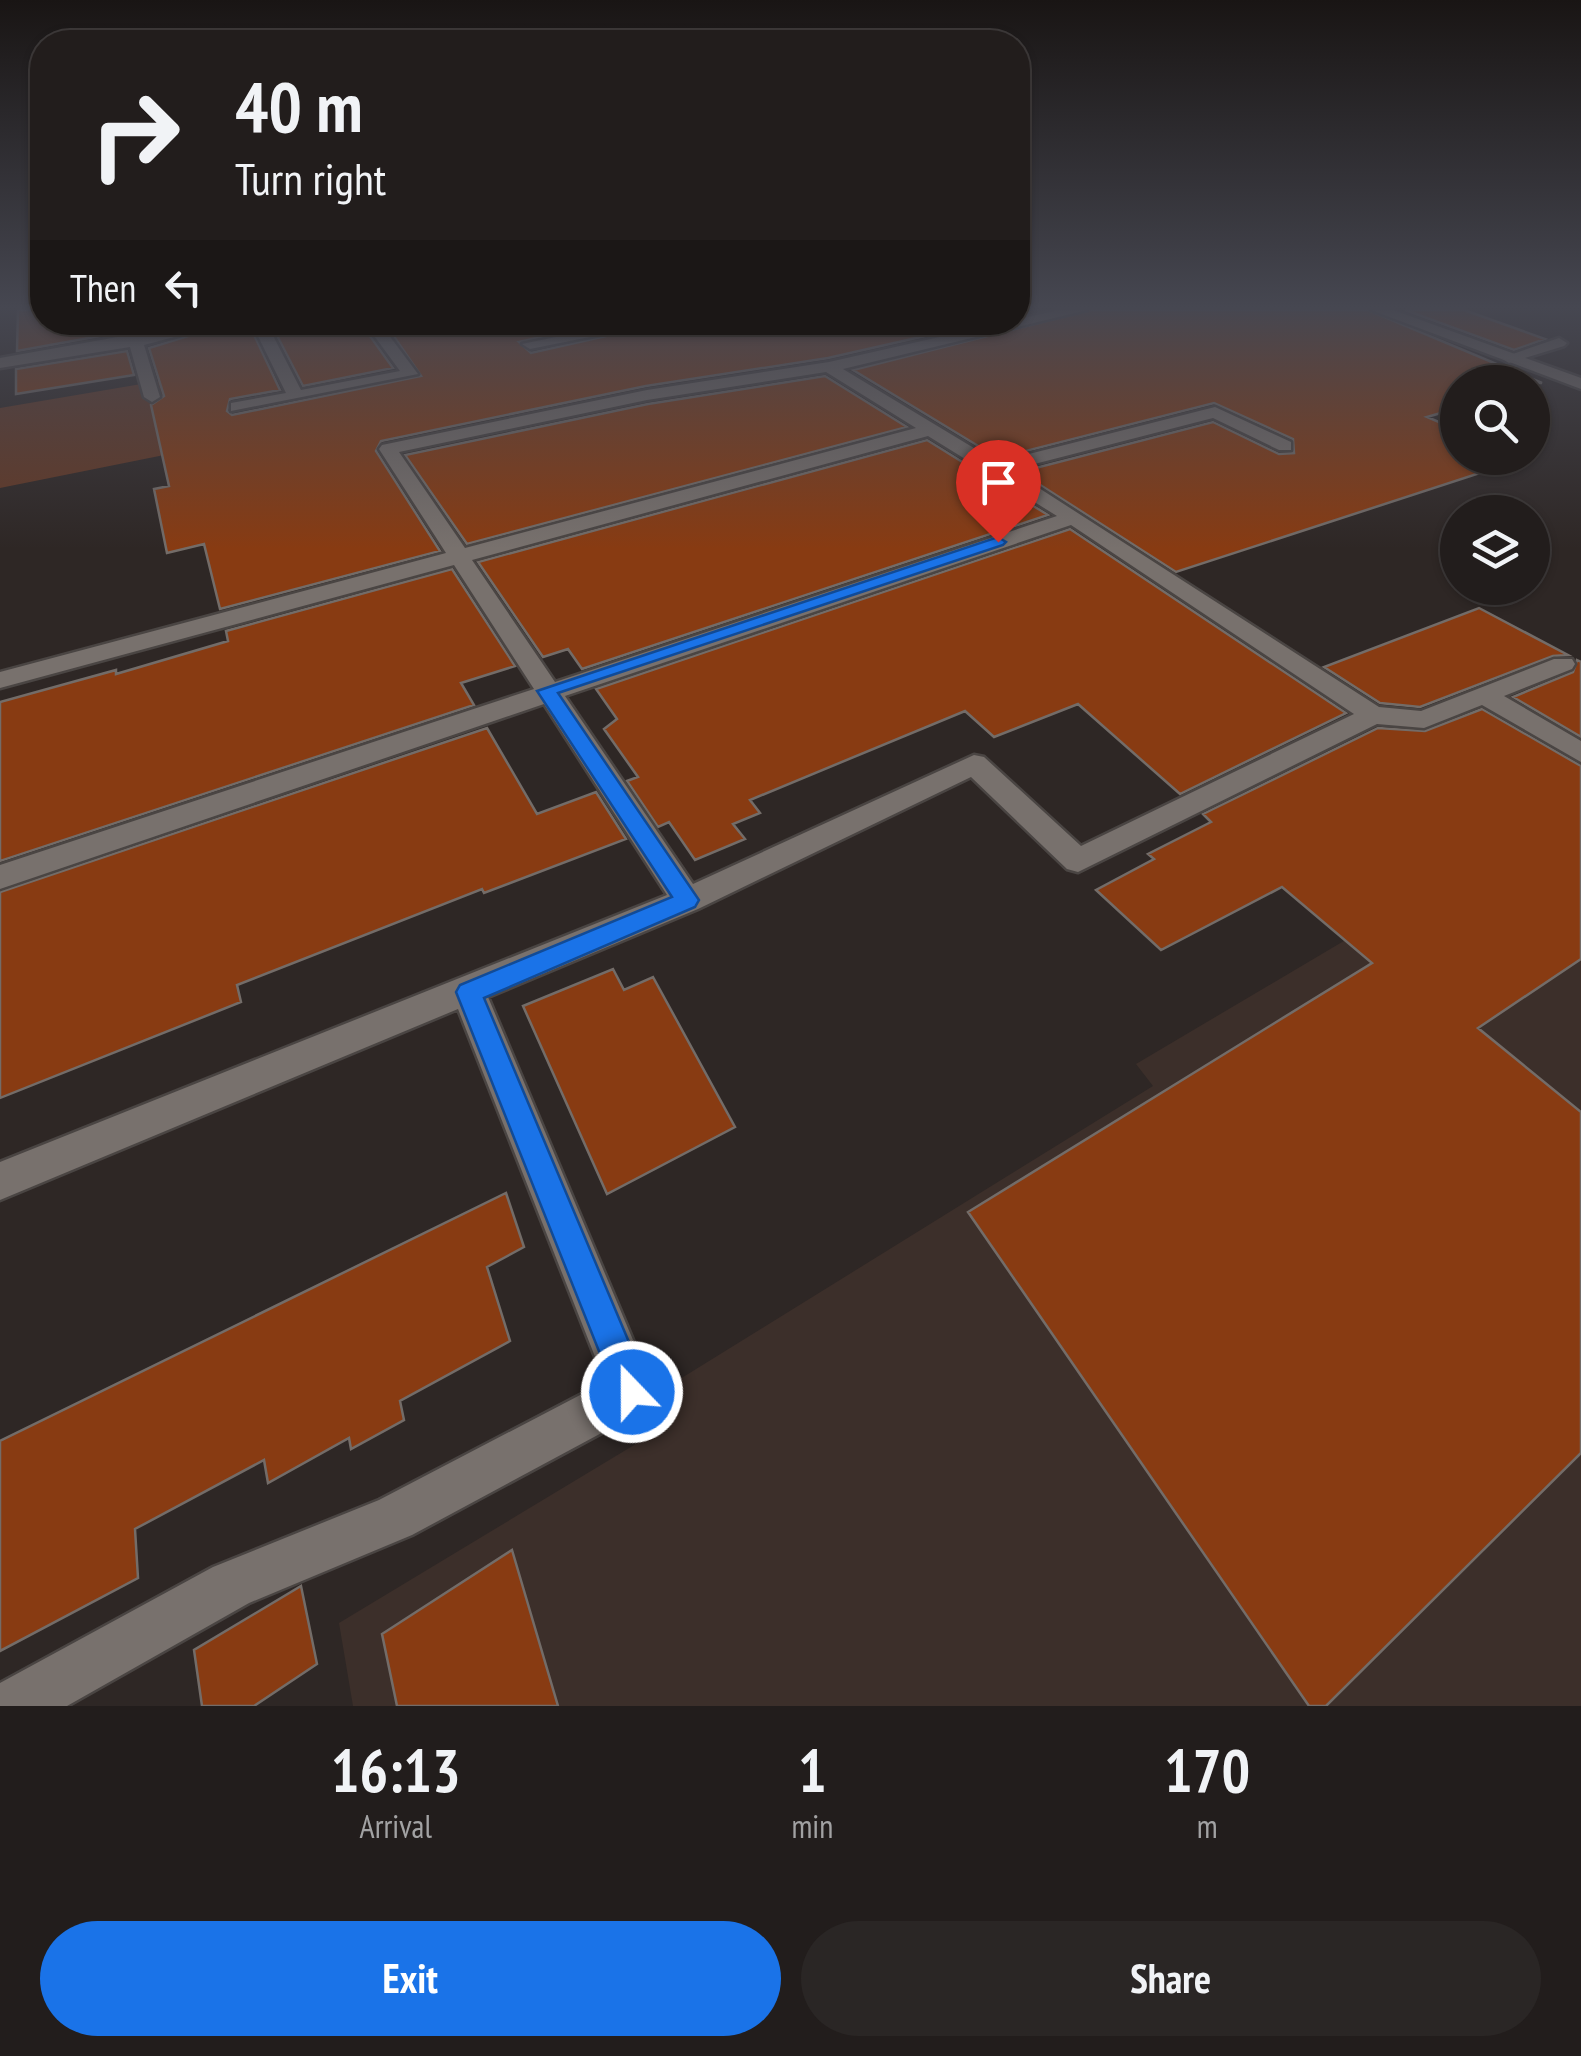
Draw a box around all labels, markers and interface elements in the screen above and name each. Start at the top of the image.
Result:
text: 40 m [235,61,363,151]
icon: right [70,70,200,200]
text: Turn right [235,149,386,207]
icon: left [156,260,211,315]
text: Then [70,263,136,312]
map controls [1440,365,1550,605]
button: search [1440,365,1550,475]
pin [956,440,1041,543]
icon: arrive [971,455,1026,510]
button: layers [1440,495,1550,605]
position arrow [580,1340,684,1444]
text: 16:13 [331,1731,461,1809]
text: 1 [798,1731,827,1809]
text: 170 [1164,1731,1250,1809]
text: Arrival [360,1805,432,1847]
text: min [791,1805,833,1847]
text: m [1197,1805,1218,1847]
button: Exit [40,1921,781,2036]
button: Share [801,1921,1541,2036]

